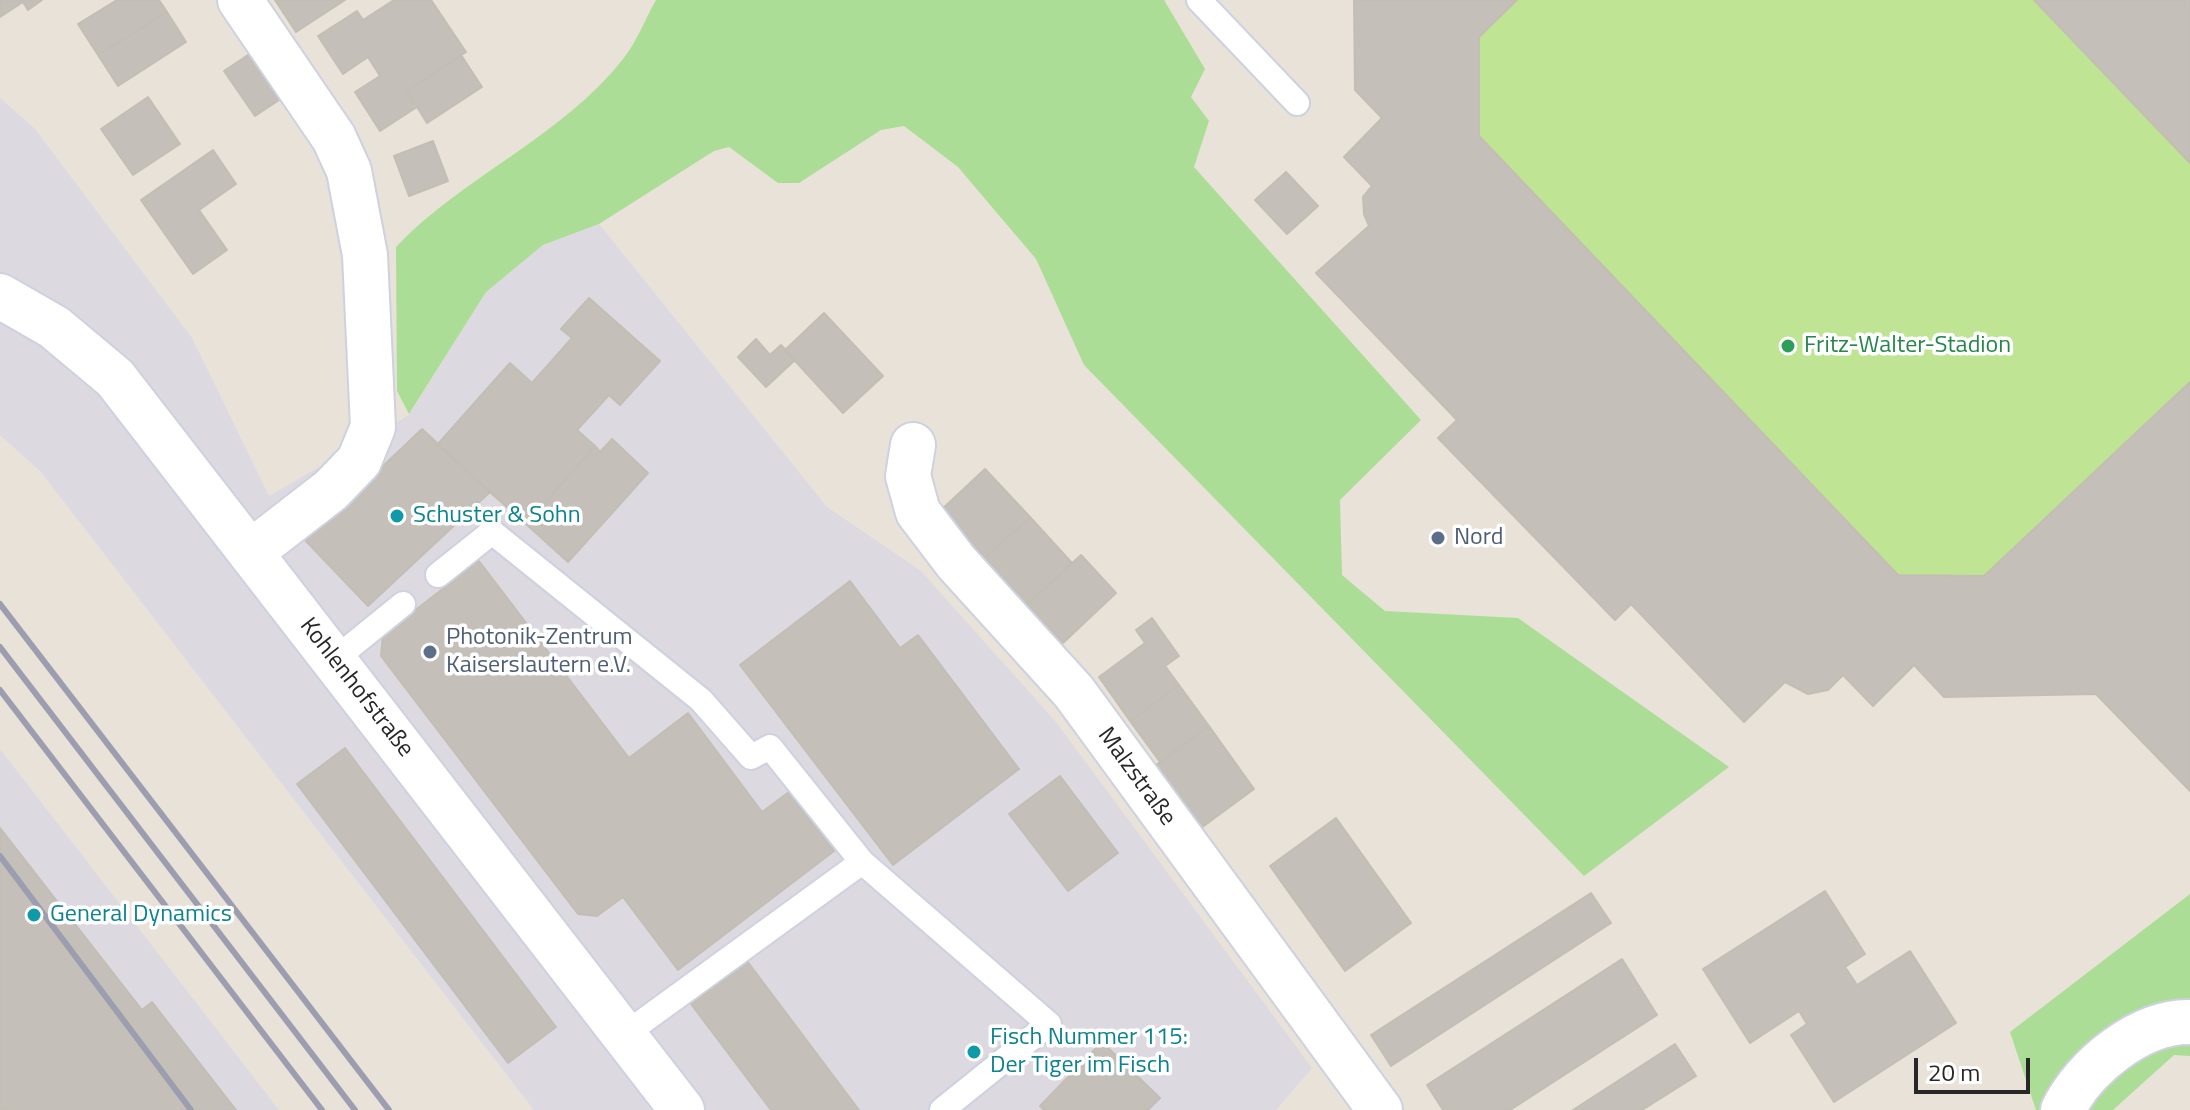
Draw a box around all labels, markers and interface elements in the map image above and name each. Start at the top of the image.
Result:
place label: Fritz-Walter-Stadion [1804,332,2011,360]
marker: Fritz-Walter-Stadion [1779,337,1797,355]
place label: Schuster & Sohn [413,502,581,530]
marker: Schuster & Sohn [388,507,406,525]
place label: Nord [1454,524,1503,552]
marker: Nord [1429,529,1447,547]
street label: Kohlenhofstraße [293,613,419,763]
place label: Photonik-Zentrum Kaiserslautern e.V. [446,624,633,680]
marker: Photonik-Zentrum Kaiserslautern e.V. [421,643,439,661]
street label: Malzstraße [1091,722,1181,832]
place label: General Dynamics [50,901,232,929]
marker: General Dynamics [25,906,43,924]
place label: Fisch Nummer 115: Der Tiger im Fisch [990,1024,1188,1080]
scale bar [1918,1042,2034,1092]
marker: Fisch Nummer 115: Der Tiger im Fisch [965,1043,983,1061]
text: 20 m [1928,1054,1980,1090]

